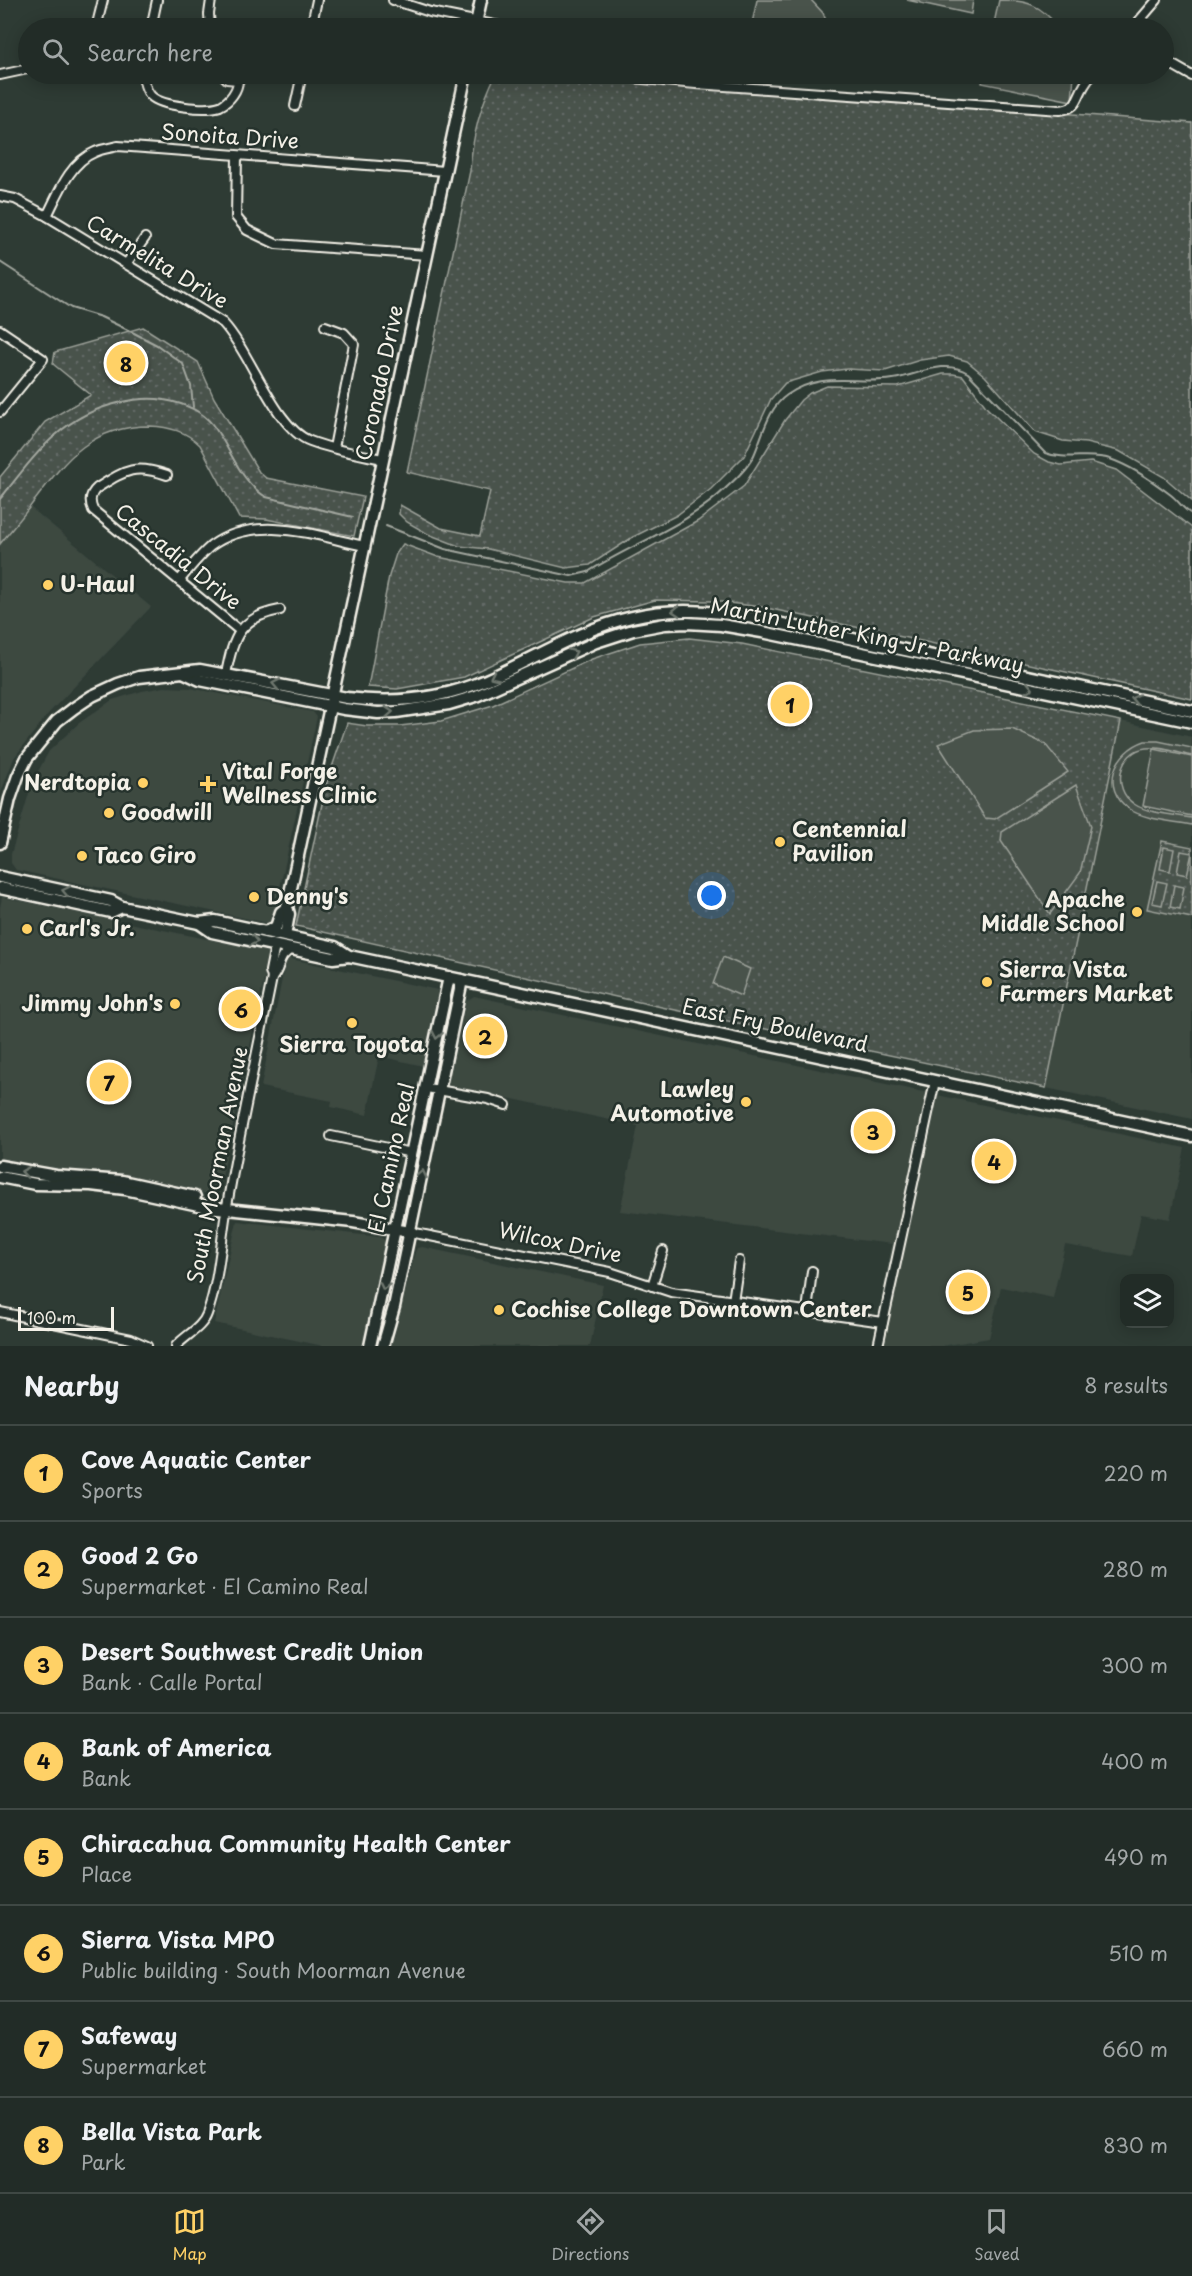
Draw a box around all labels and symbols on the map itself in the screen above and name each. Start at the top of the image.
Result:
street label: Sonoita Drive [160,114,300,156]
street label: Carmelita Drive [81,205,235,315]
street label: Coronado Drive [346,302,410,464]
pin: 8 [106,340,146,386]
street label: Cascadia Drive [109,494,249,617]
place label: U-Haul [60,567,135,599]
marker: U-Haul [41,578,55,592]
street label: Martin Luther King Jr. Parkway [708,588,1027,680]
one-way arrow [671,605,680,618]
one-way arrow [567,648,578,660]
one-way arrow [489,669,500,681]
one-way arrow [271,678,281,691]
one-way arrow [1024,681,1034,694]
pin: 1 [770,682,810,726]
one-way arrow [1130,693,1140,706]
one-way arrow [384,706,393,719]
place label: Vital Forge Wellness Clinic [222,754,377,810]
place label: Nerdtopia [24,765,131,797]
marker: Vital Forge Wellness Clinic [199,775,217,793]
marker: Nerdtopia [136,776,150,790]
place label: Goodwill [121,795,212,827]
marker: Goodwill [102,806,116,820]
place label: Centennial Pavilion [792,812,907,868]
marker: Centennial Pavilion [773,835,787,849]
place label: Taco Giro [94,838,196,870]
marker: Taco Giro [75,849,89,863]
place label: Denny's [266,879,348,911]
your location [697,881,726,910]
place label: Apache Middle School [981,882,1125,938]
one-way arrow [62,885,72,898]
marker: Denny's [247,890,261,904]
marker: Apache Middle School [1130,905,1144,919]
place label: Carl's Jr. [39,911,135,943]
marker: Carl's Jr. [20,922,34,936]
one-way arrow [248,934,258,947]
place label: Sierra Vista Farmers Market [999,952,1173,1008]
marker: Sierra Vista Farmers Market [980,975,994,989]
place label: Jimmy John's [21,986,163,1018]
pin: 6 [222,986,260,1032]
street label: East Fry Boulevard [680,989,871,1059]
marker: Jimmy John's [168,997,182,1011]
pin: 2 [466,1014,504,1058]
marker: Sierra Toyota [345,1016,359,1030]
place label: Sierra Toyota [279,1027,425,1059]
one-way arrow [431,1029,444,1039]
street label: South Moorman Avenue [177,1044,255,1286]
pin: 7 [90,1060,128,1104]
place label: Lawley Automotive [611,1072,734,1128]
street label: El Camino Real [359,1080,422,1236]
marker: Lawley Automotive [739,1095,753,1109]
pin: 3 [854,1108,892,1154]
pin: 4 [974,1138,1014,1184]
one-way arrow [20,1166,29,1178]
one-way arrow [415,1170,428,1180]
street label: Wilcox Drive [496,1212,625,1270]
pin: 5 [948,1270,988,1314]
one-way arrow [378,1281,391,1291]
place label: Cochise College Downtown Center [511,1292,872,1324]
marker: Cochise College Downtown Center [492,1303,506,1317]
scale bar [18,1304,114,1332]

